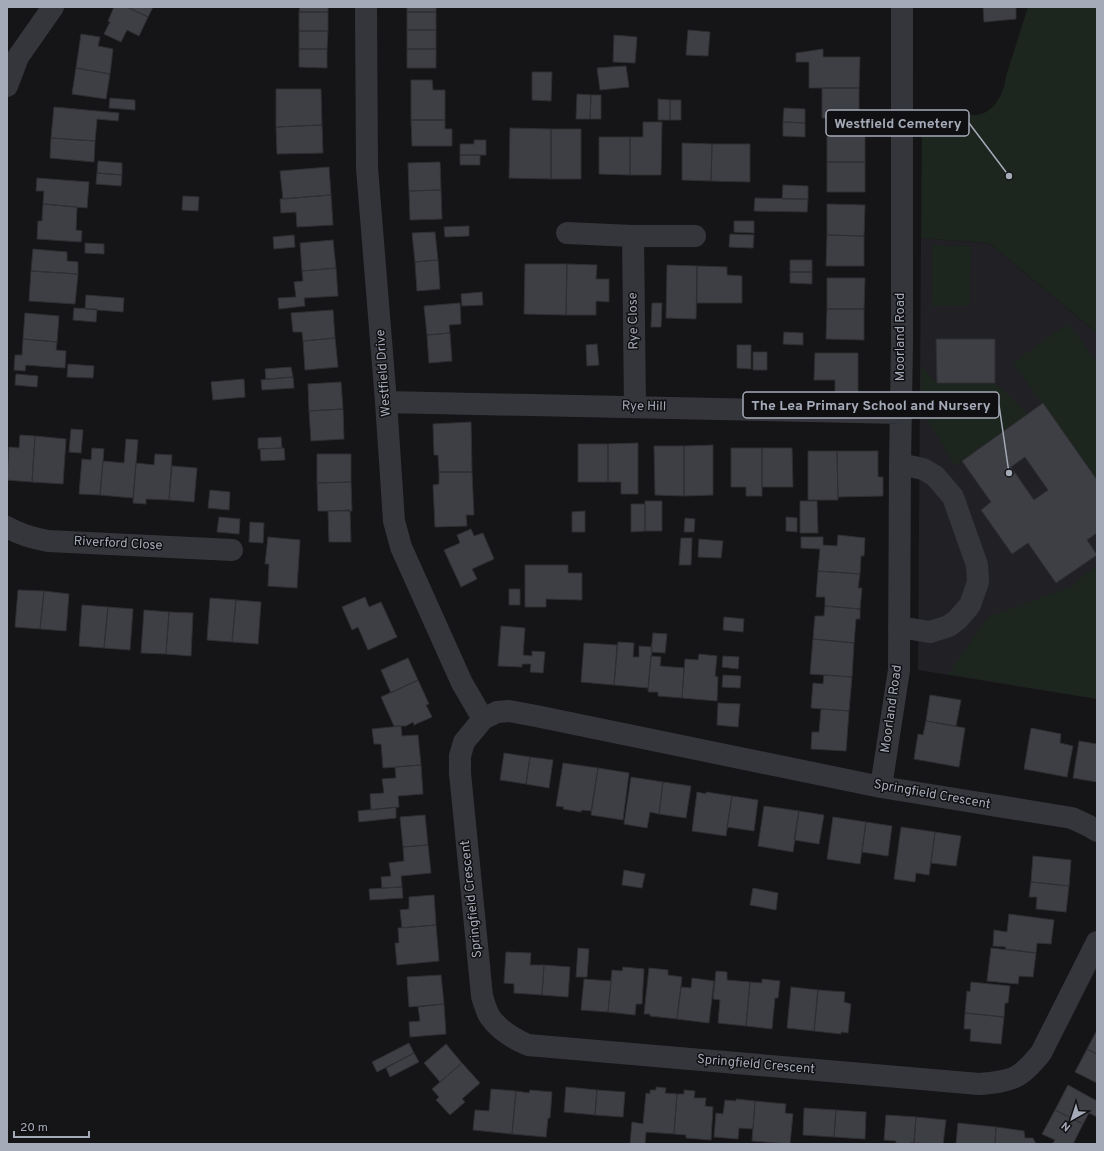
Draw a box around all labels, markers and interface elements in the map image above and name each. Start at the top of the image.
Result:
callout: Westfield Cemetery [826,110,969,136]
text: Westfield Cemetery [834,116,962,133]
street label: Rye Close [626,292,642,350]
street label: Moorland Road [893,293,909,381]
street label: Westfield Drive [373,329,395,417]
callout: The Lea Primary School and Nursery [743,392,999,418]
text: The Lea Primary School and Nursery [751,398,991,415]
street label: Rye Hill [622,399,666,415]
street label: Riverford Close [73,534,163,554]
street label: Moorland Road [878,664,906,754]
street label: Springfield Crescent [872,777,992,813]
street label: Springfield Crescent [458,839,486,959]
street label: Springfield Crescent [696,1052,816,1078]
north arrow [1052,1099,1092,1139]
scale bar [14,1113,89,1139]
text: N [1059,1118,1074,1134]
text: 20 m [20,1120,48,1136]

